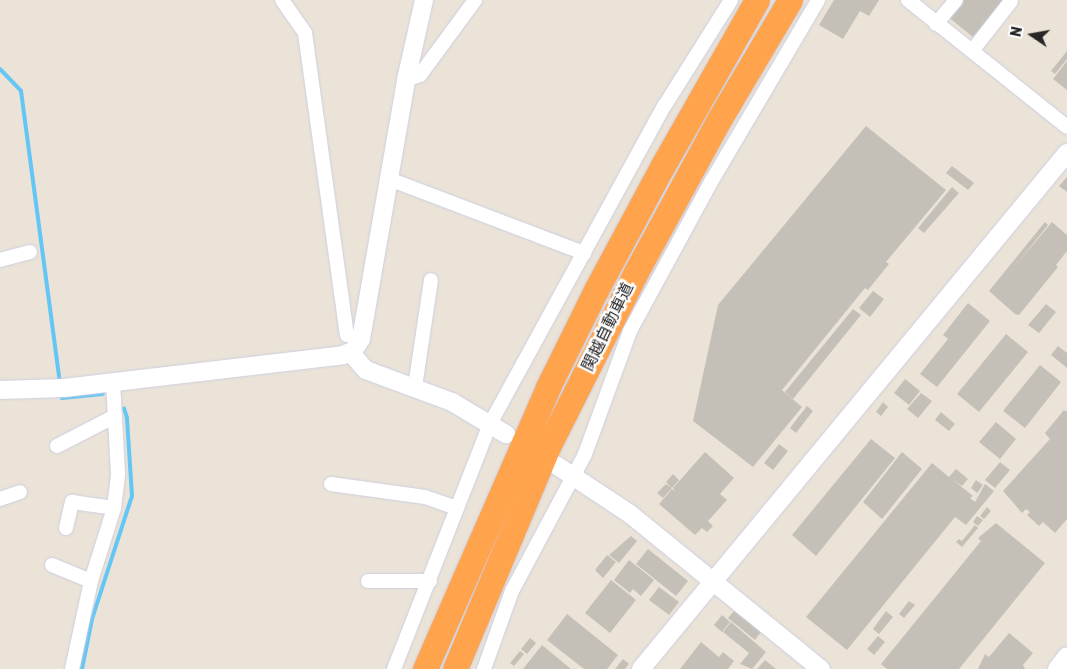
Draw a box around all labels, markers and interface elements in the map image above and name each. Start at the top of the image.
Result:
north arrow [1007,10,1057,60]
text: N [1007,25,1026,38]
street label: 関越自動車道 [578,280,638,374]

